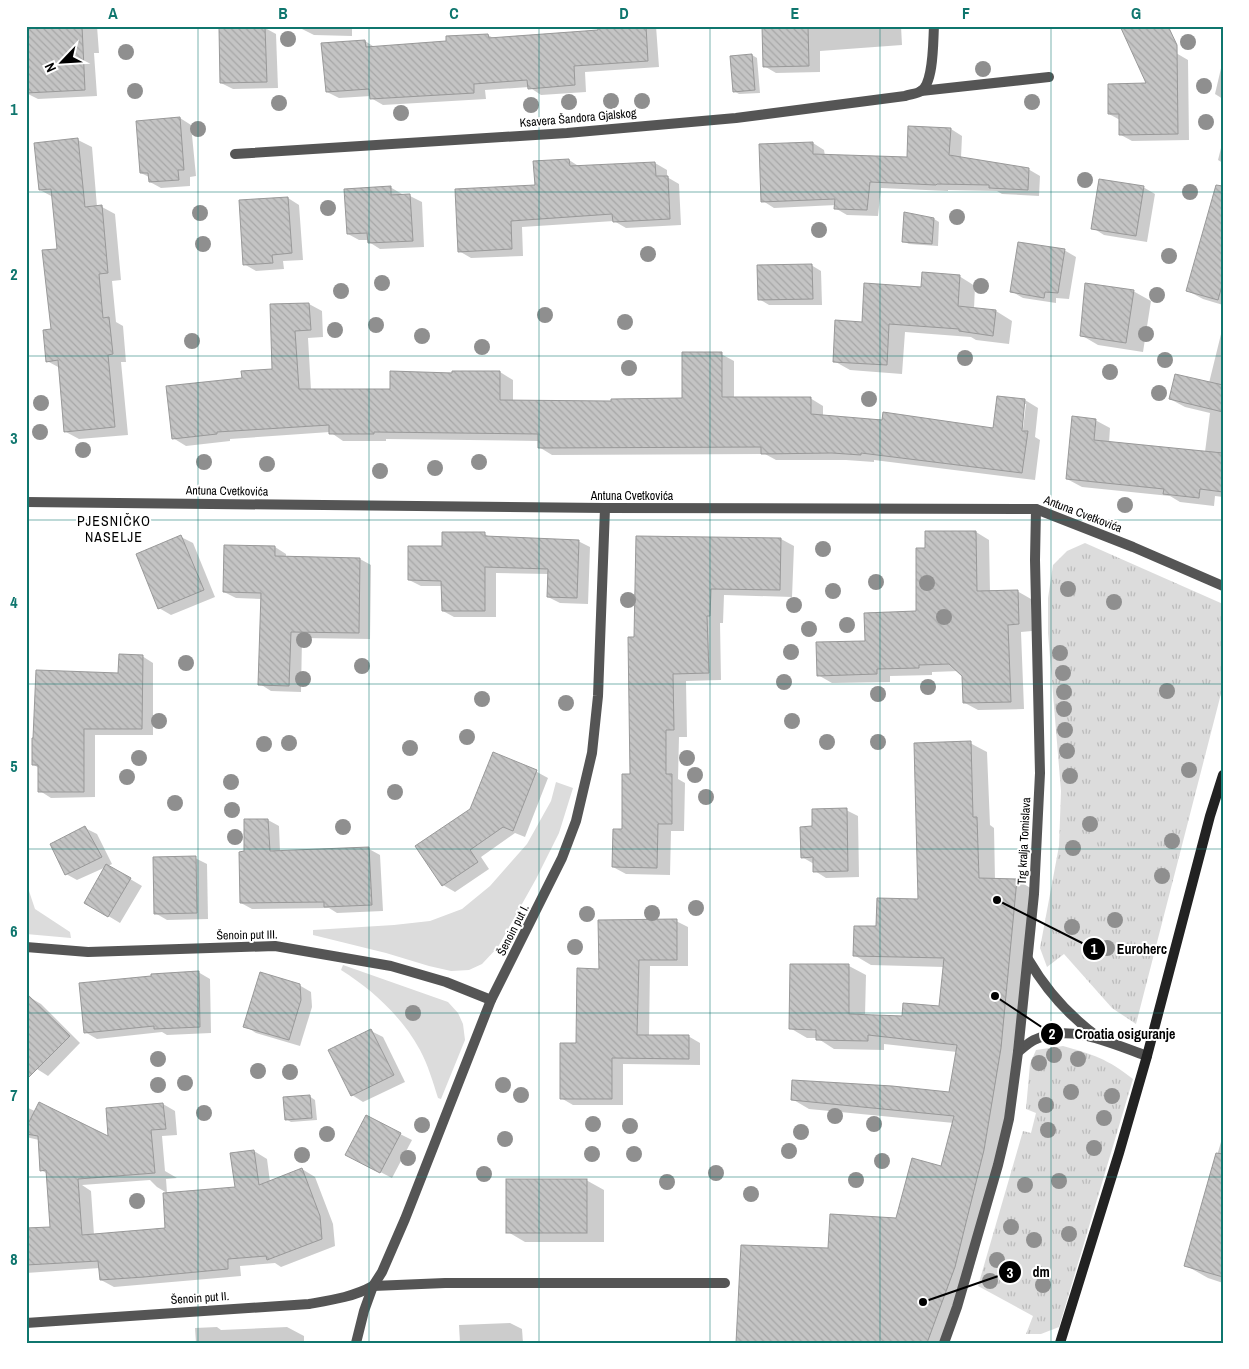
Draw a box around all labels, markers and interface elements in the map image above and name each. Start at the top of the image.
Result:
text: A [108,2,118,24]
text: B [278,2,288,24]
text: C [449,2,459,24]
text: D [619,2,629,24]
text: E [791,2,800,24]
text: F [962,2,970,24]
text: G [1131,2,1141,24]
north arrow [38,38,88,88]
text: N [40,60,60,75]
text: 1 [10,98,18,120]
street label: Ksavera Šandora Gjalskog [519,105,638,131]
text: 2 [10,263,18,285]
text: 3 [10,427,18,449]
street label: Antuna Cvetkovića [185,482,269,500]
street label: Antuna Cvetkovića [590,488,674,504]
street label: Antuna Cvetkovića [1041,491,1125,536]
district label: PJESNIČKO NASELJE [77,512,151,546]
text: 4 [10,591,18,613]
text: 5 [10,755,18,777]
street label: Trg kralja Tomislava [1014,796,1034,885]
street label: Šenoin put I. [493,902,533,958]
text: 6 [10,920,18,942]
street label: Šenoin put III. [216,926,278,944]
callout: Euroherc [1081,934,1177,963]
text: 1 [1091,938,1098,959]
text: Euroherc [1117,940,1167,958]
callout: Croatia osiguranje [1040,1019,1186,1048]
text: 2 [1049,1023,1056,1044]
text: Croatia osiguranje [1075,1025,1175,1043]
text: 7 [10,1084,18,1106]
text: 8 [10,1248,18,1270]
callout: dm [997,1258,1059,1287]
text: 3 [1007,1262,1014,1283]
text: dm [1032,1263,1050,1281]
street label: Šenoin put II. [170,1288,230,1308]

